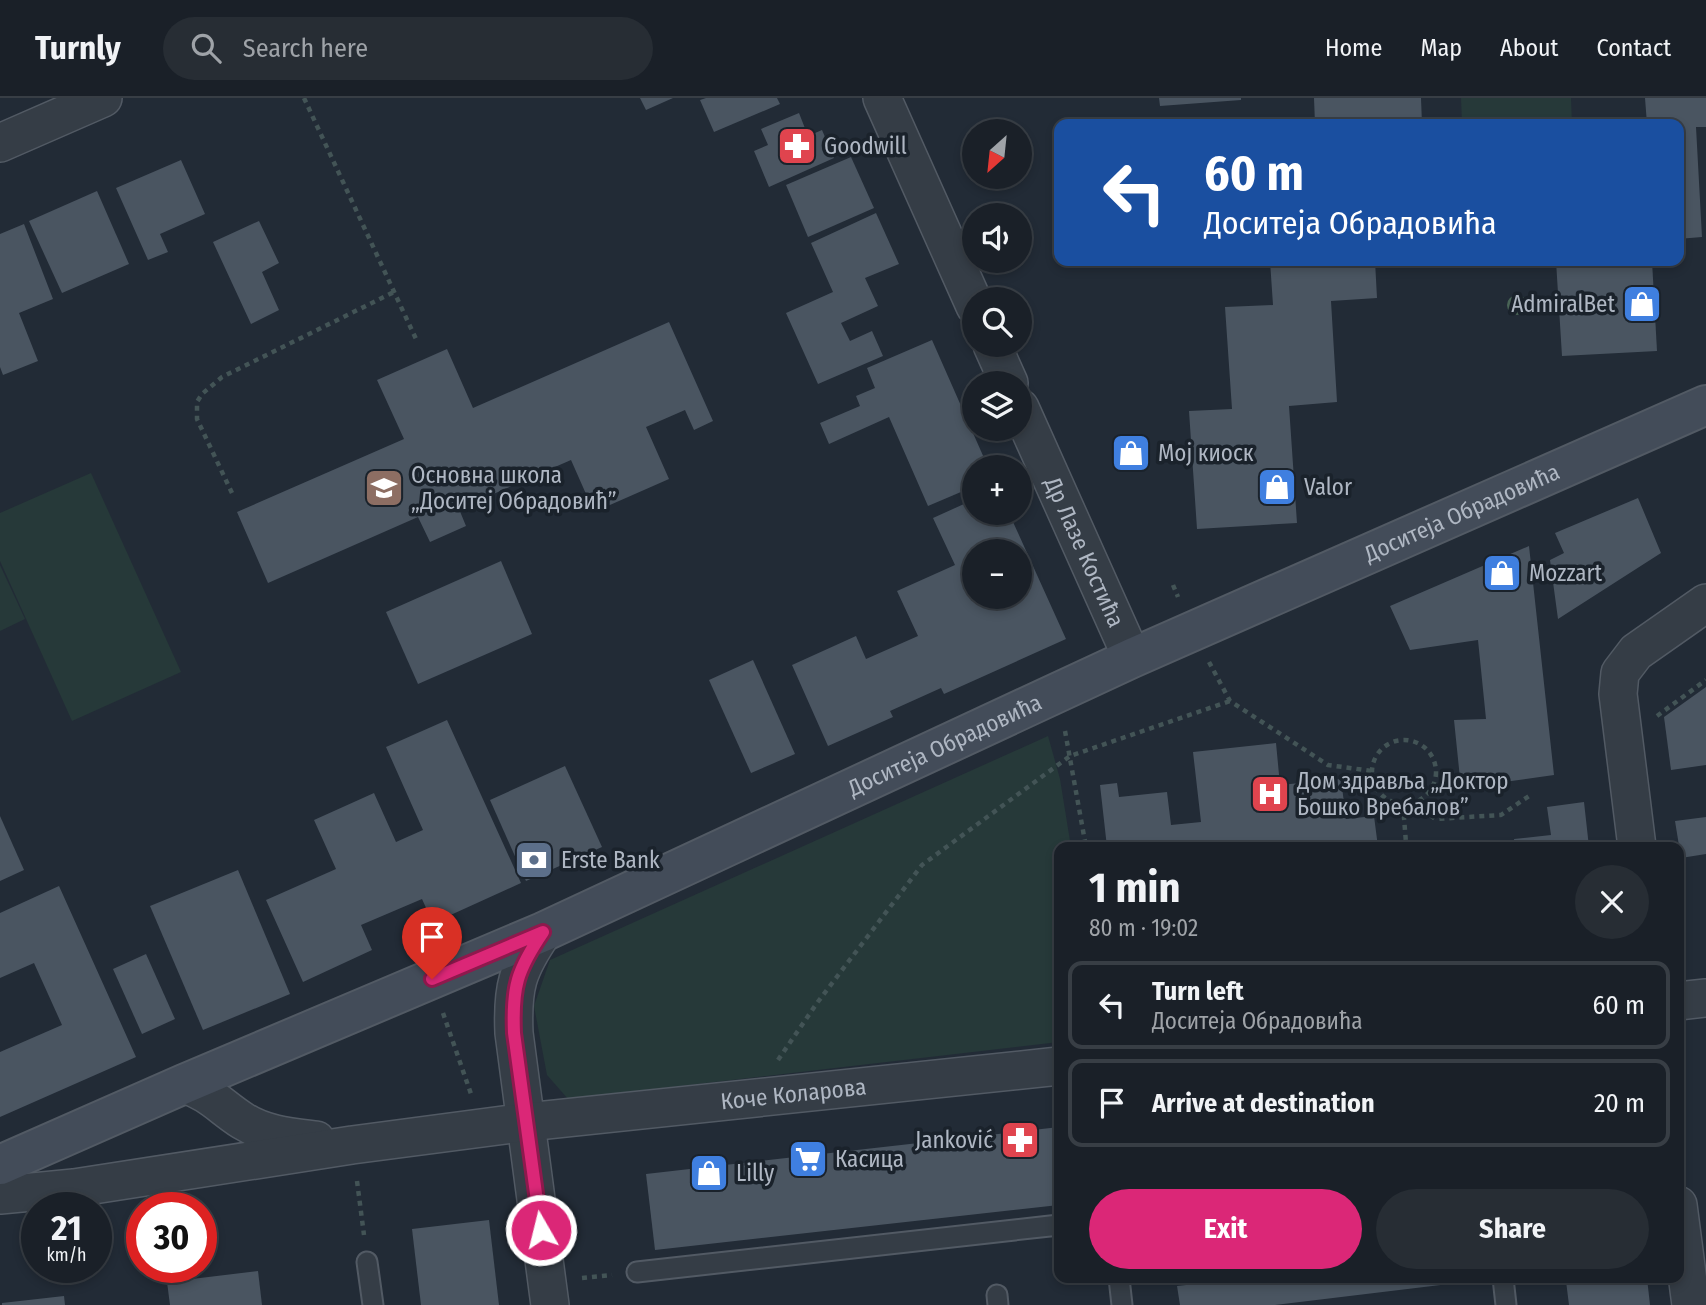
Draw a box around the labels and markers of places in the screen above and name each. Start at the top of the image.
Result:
pharmacy icon: Goodwill [776,125,818,167]
place label: Goodwill [824,132,907,160]
shop icon: AdmiralBet [1621,283,1663,325]
place label: AdmiralBet [1511,290,1615,318]
shop icon: Мој киоск [1110,432,1152,474]
place label: Мој киоск [1158,439,1254,467]
place label: Основна школа „Доситеј Обрадовић” [411,461,617,515]
shop icon: Valor [1256,466,1298,508]
school or university icon: Основна школа „Доситеј Обрадовић” [363,467,405,509]
place label: Valor [1304,473,1352,501]
shop icon: Mozzart [1481,552,1523,594]
place label: Mozzart [1529,559,1602,587]
place label: Дом здравља „Доктор Бошко Вребалов” [1296,767,1509,821]
hospital icon: Дом здравља „Доктор Бошко Вребалов” [1249,773,1291,815]
bank icon: Erste Bank [513,839,555,881]
place label: Erste Bank [561,846,660,874]
pin [402,907,462,979]
pharmacy icon: Janković [999,1119,1041,1161]
place label: Janković [915,1126,993,1154]
supermarket icon: Касица [787,1138,829,1180]
place label: Касица [835,1145,904,1173]
shop icon: Lilly [688,1152,730,1194]
place label: Lilly [736,1159,775,1187]

